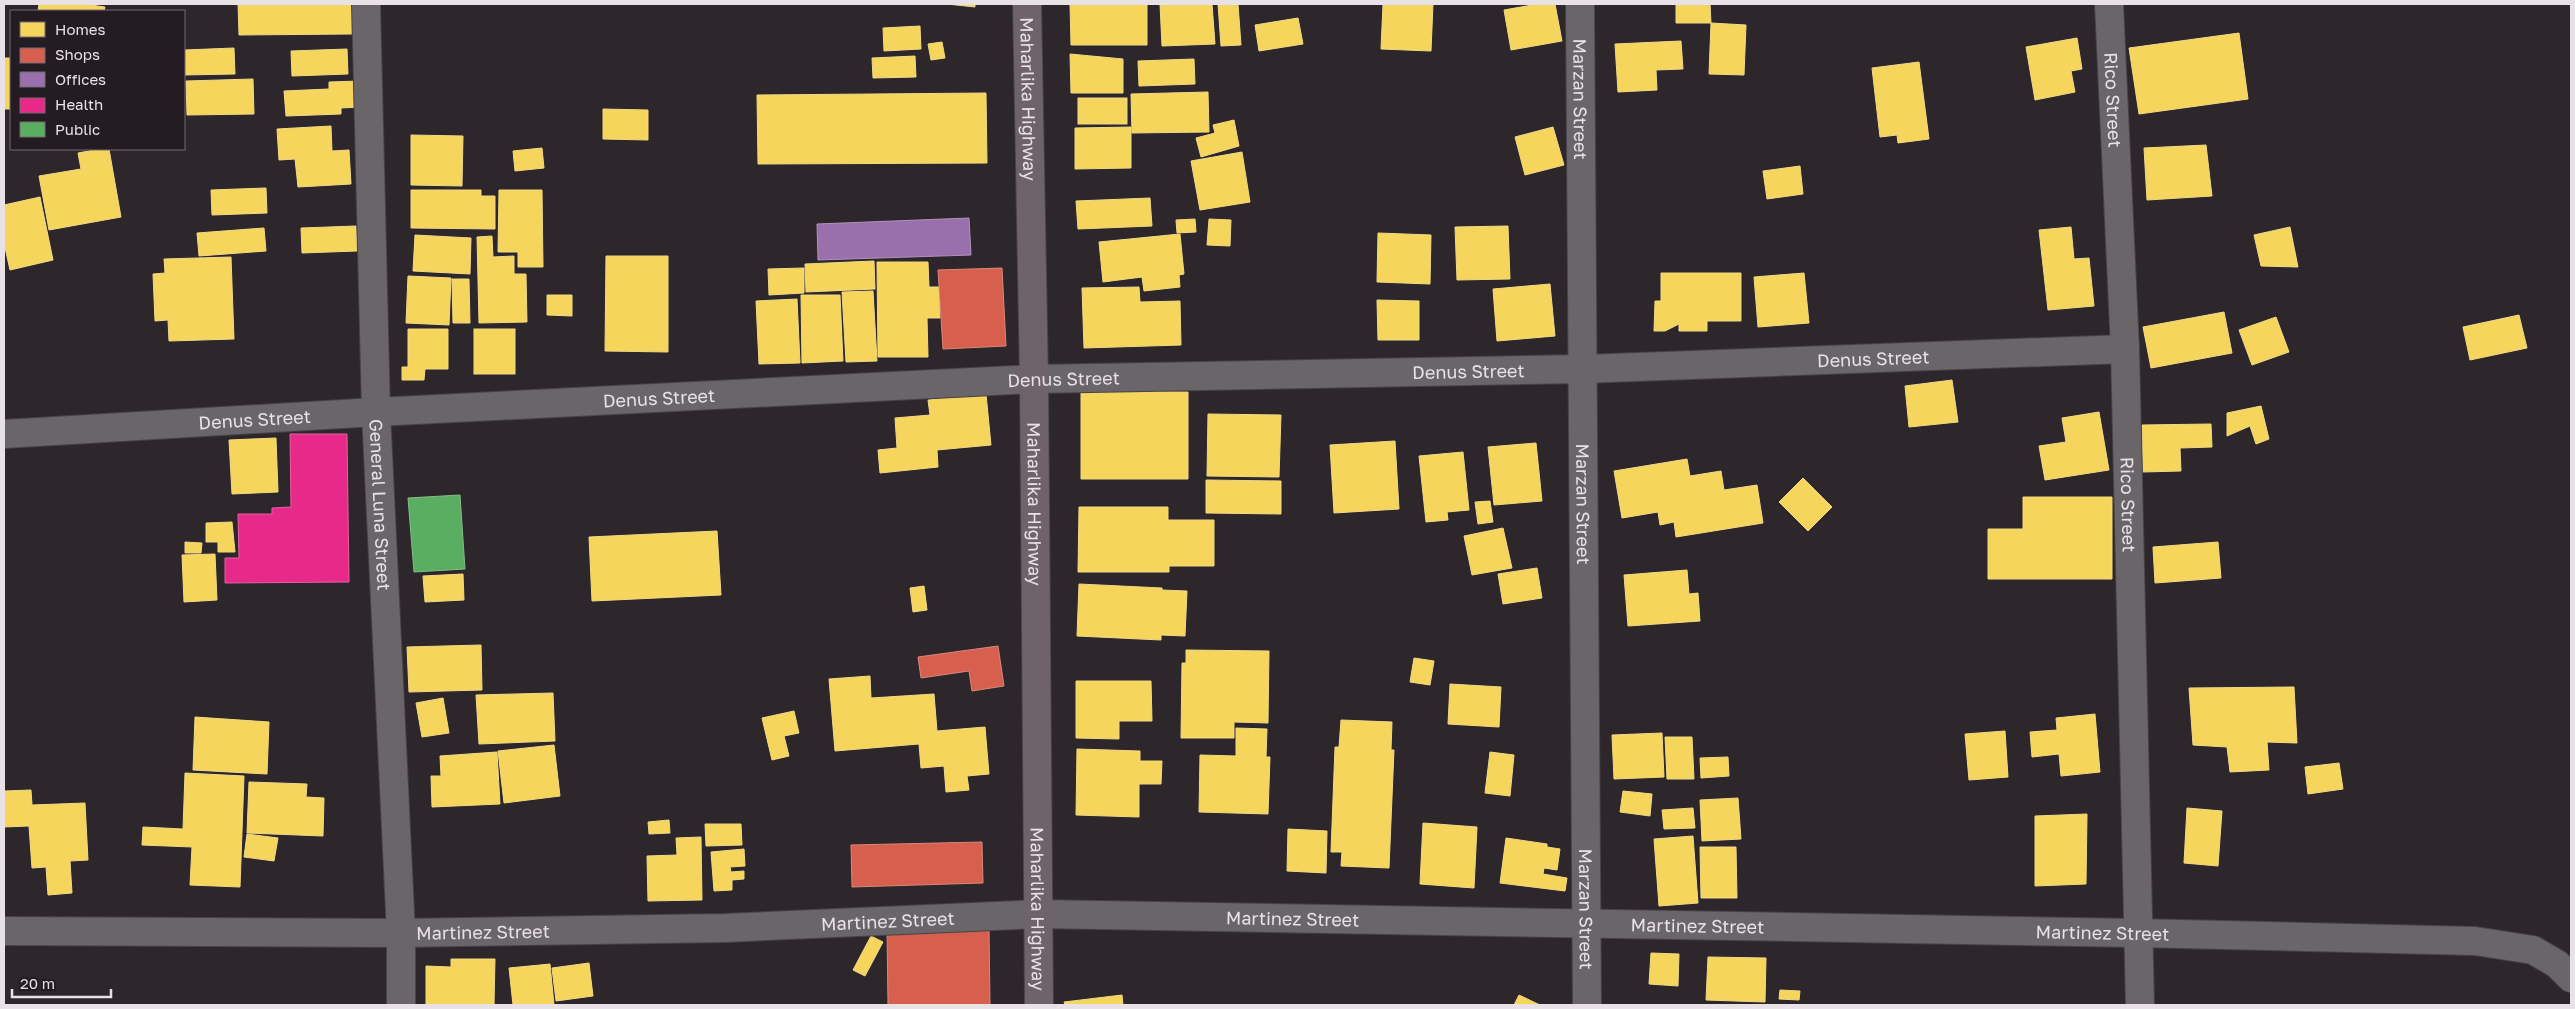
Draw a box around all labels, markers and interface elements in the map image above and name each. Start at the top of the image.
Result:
legend [10,10,185,150]
street label: Maharlika Highway [1016,17,1041,181]
text: Homes [55,20,105,38]
street label: Marzan Street [1569,38,1592,160]
text: Shops [55,45,100,63]
street label: Rico Street [2100,52,2127,148]
text: Offices [55,70,106,88]
text: Health [55,95,103,113]
text: Public [55,120,100,138]
street label: Denus Street [1817,345,1930,371]
street label: Denus Street [1412,359,1525,383]
street label: Denus Street [1007,366,1120,391]
street label: Denus Street [602,384,716,412]
street label: Denus Street [198,405,311,433]
street label: General Luna Street [365,418,396,591]
street label: Maharlika Highway [1023,422,1047,586]
street label: Marzan Street [1572,443,1595,565]
street label: Rico Street [2116,457,2141,553]
street label: Maharlika Highway [1027,827,1050,991]
street label: Marzan Street [1575,848,1598,970]
street label: Martinez Street [1226,906,1360,931]
street label: Martinez Street [821,907,955,935]
street label: Martinez Street [1631,913,1765,938]
street label: Martinez Street [416,920,550,944]
street label: Martinez Street [2035,920,2170,945]
scale bar [12,966,111,998]
text: 20 m [20,974,55,992]

